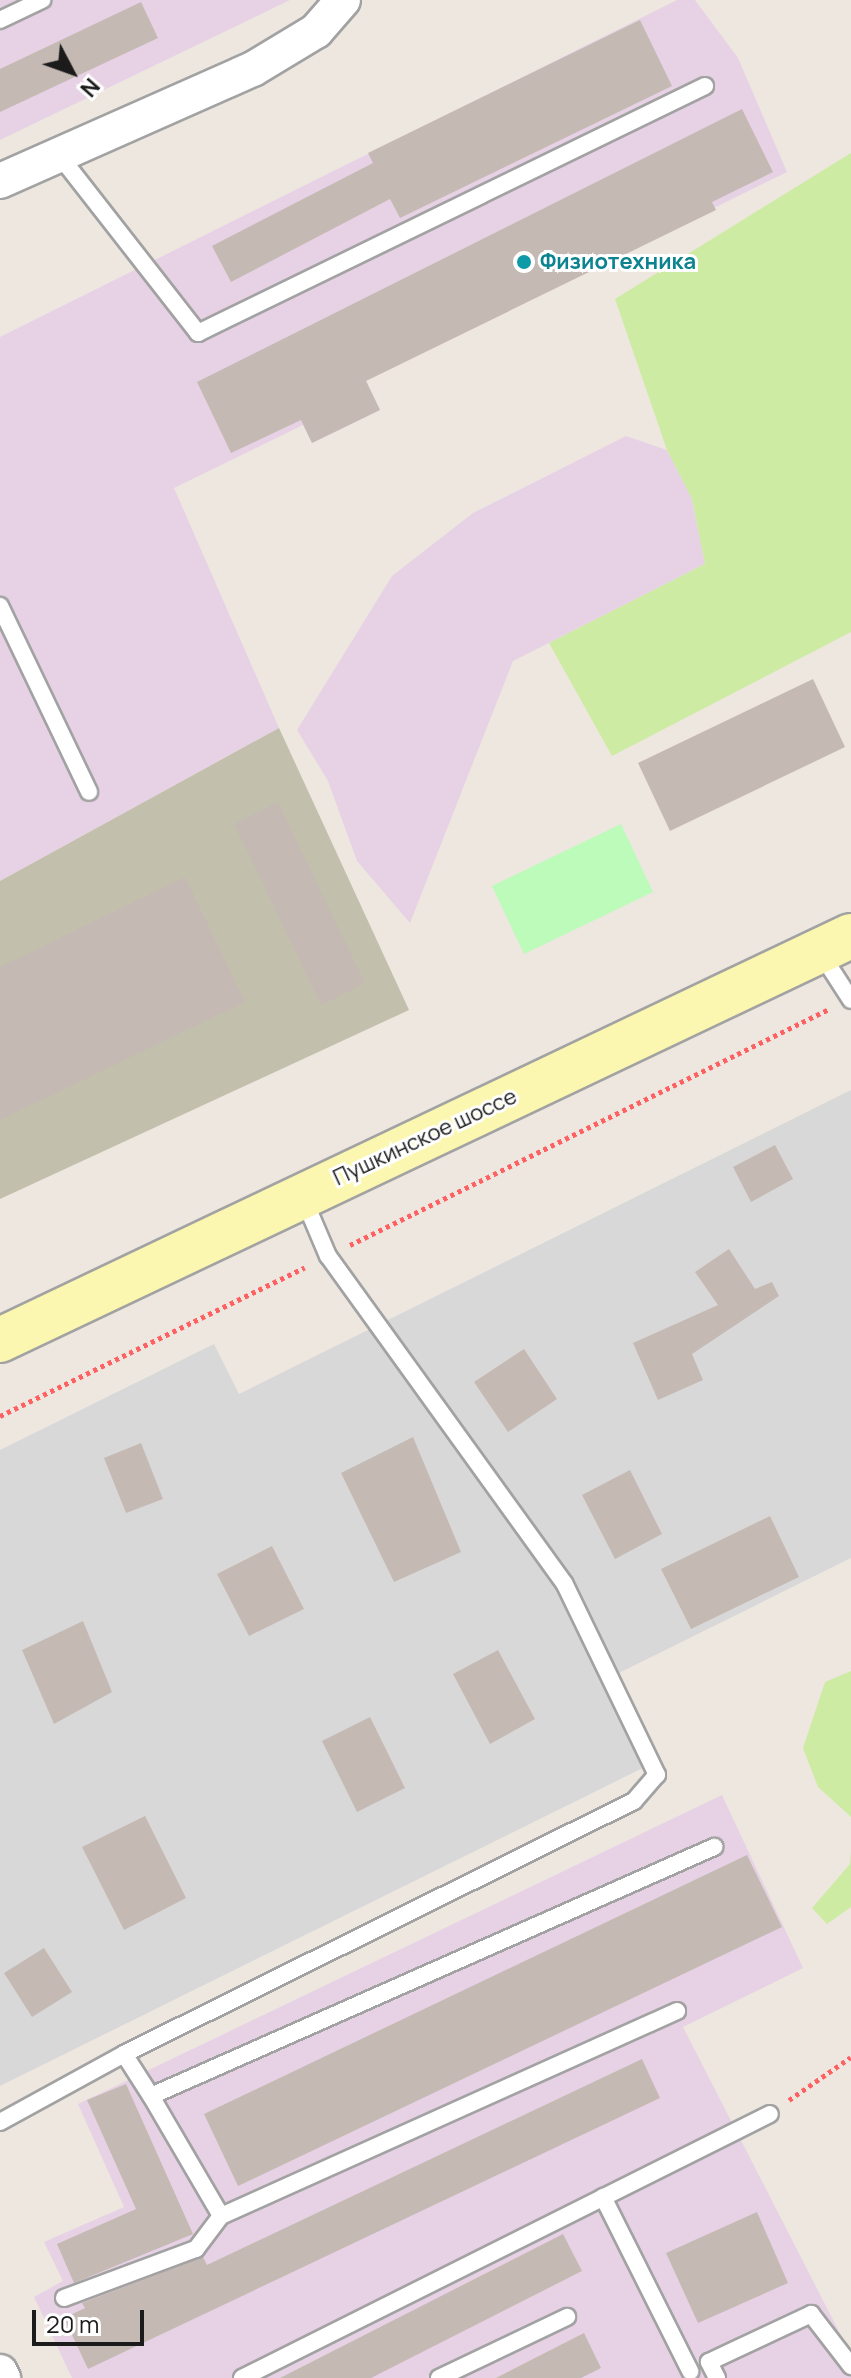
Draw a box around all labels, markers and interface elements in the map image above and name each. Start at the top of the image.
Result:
north arrow [32,32,112,112]
text: N [74,72,107,104]
place label: Физиотехника [540,249,696,275]
marker: Физиотехника [515,253,533,271]
street label: Пушкинское шоссе [329,1083,521,1191]
scale bar [36,2294,148,2344]
text: 20 m [46,2307,99,2340]

